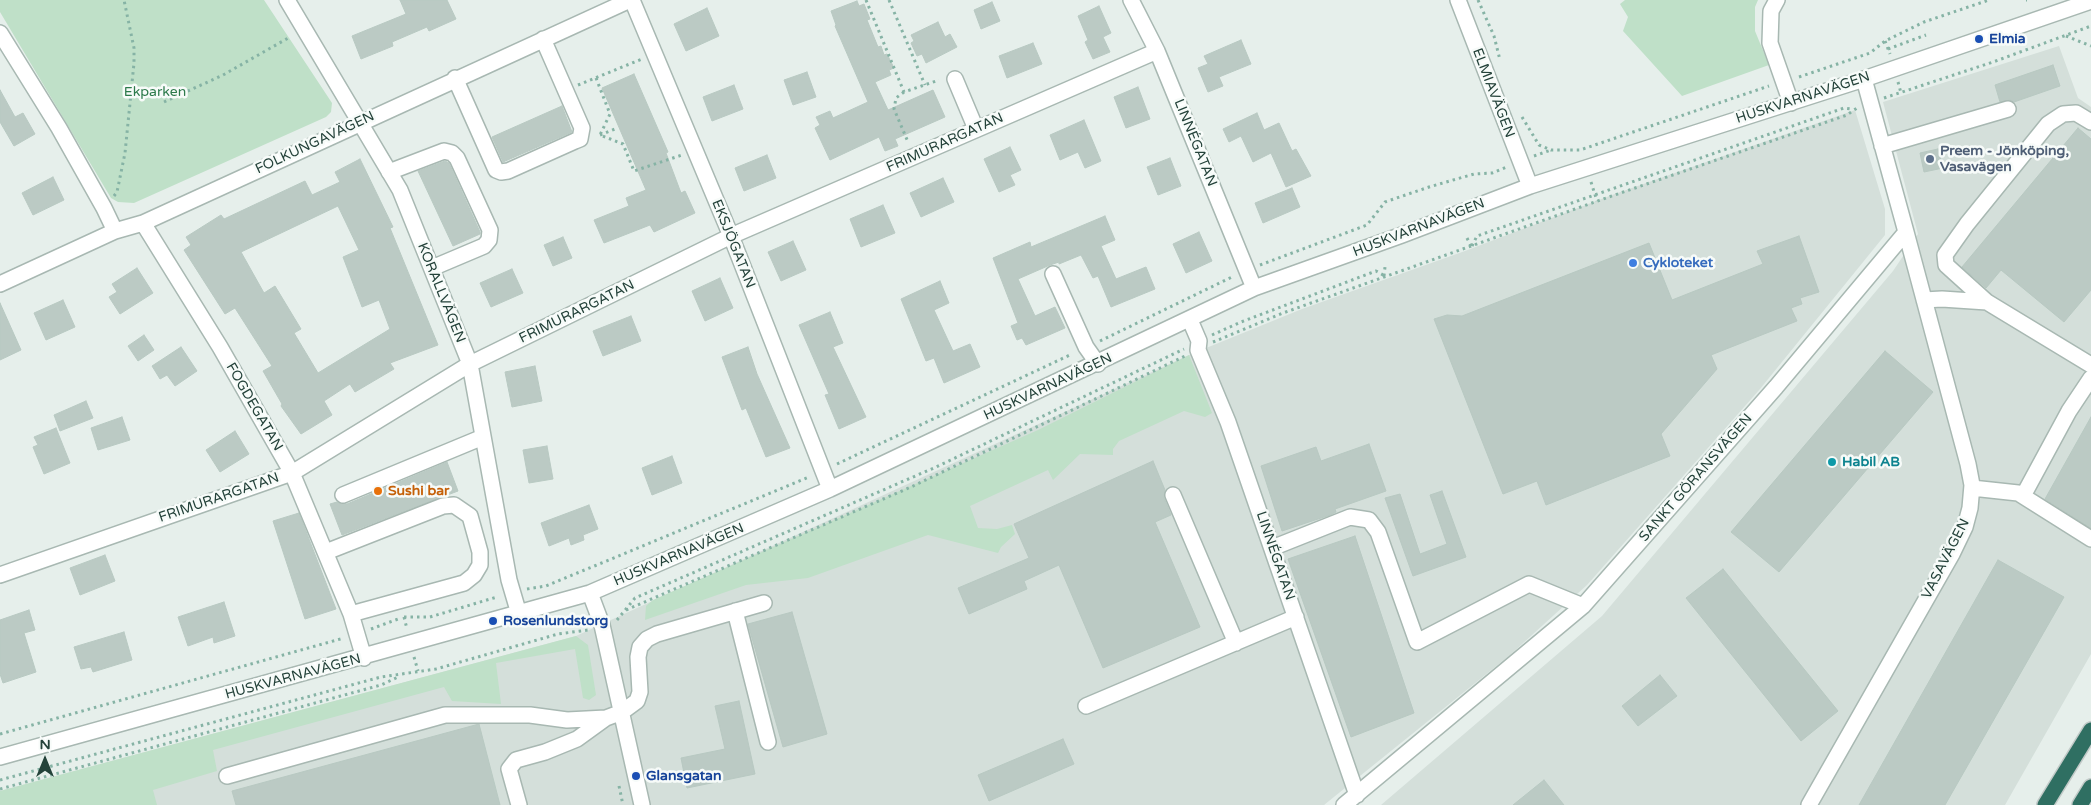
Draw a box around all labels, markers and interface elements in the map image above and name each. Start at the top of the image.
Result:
place label: Elmia [1989,31,2026,47]
marker: Elmia [1973,33,1985,45]
street label: ELMIAVÄGEN [1468,46,1518,140]
street label: HUSKVARNAVÄGEN [1734,68,1872,128]
park label: Ekparken [124,84,186,100]
street label: LINNÉGATAN [1170,97,1220,189]
street label: FOLKUNGAVÄGEN [253,108,377,178]
street label: FRIMURARGATAN [884,110,1006,176]
place label: Preem - Jönköping, Vasavägen [1940,143,2069,176]
marker: Preem - Jönköping, Vasavägen [1924,153,1936,165]
street label: HUSKVARNAVÄGEN [1351,195,1487,261]
street label: EKSJÖGATAN [708,197,758,291]
street label: KORALLVÄGEN [413,241,469,345]
place label: Cykloteket [1643,255,1713,271]
marker: Cykloteket [1627,257,1639,269]
street label: FRIMURARGATAN [516,277,638,347]
street label: HUSKVARNAVÄGEN [981,350,1115,424]
street label: FOGDEGATAN [222,360,286,454]
street label: SANKT GÖRANSVÄGEN [1636,411,1756,545]
place label: Habil AB [1842,454,1900,470]
marker: Habil AB [1826,456,1838,468]
street label: FRIMURARGATAN [156,469,282,527]
place label: Sushi bar [388,483,449,499]
marker: Sushi bar [372,485,384,497]
street label: LINNÉGATAN [1252,509,1298,603]
street label: VASAVÄGEN [1919,516,1973,602]
street label: HUSKVARNAVÄGEN [611,520,747,590]
place label: Rosenlundstorg [503,613,608,629]
marker: Rosenlundstorg [487,615,499,627]
street label: HUSKVARNAVÄGEN [223,651,363,703]
north arrow [20,735,70,785]
text: N [39,736,51,753]
place label: Glansgatan [646,768,721,784]
marker: Glansgatan [630,770,642,782]

